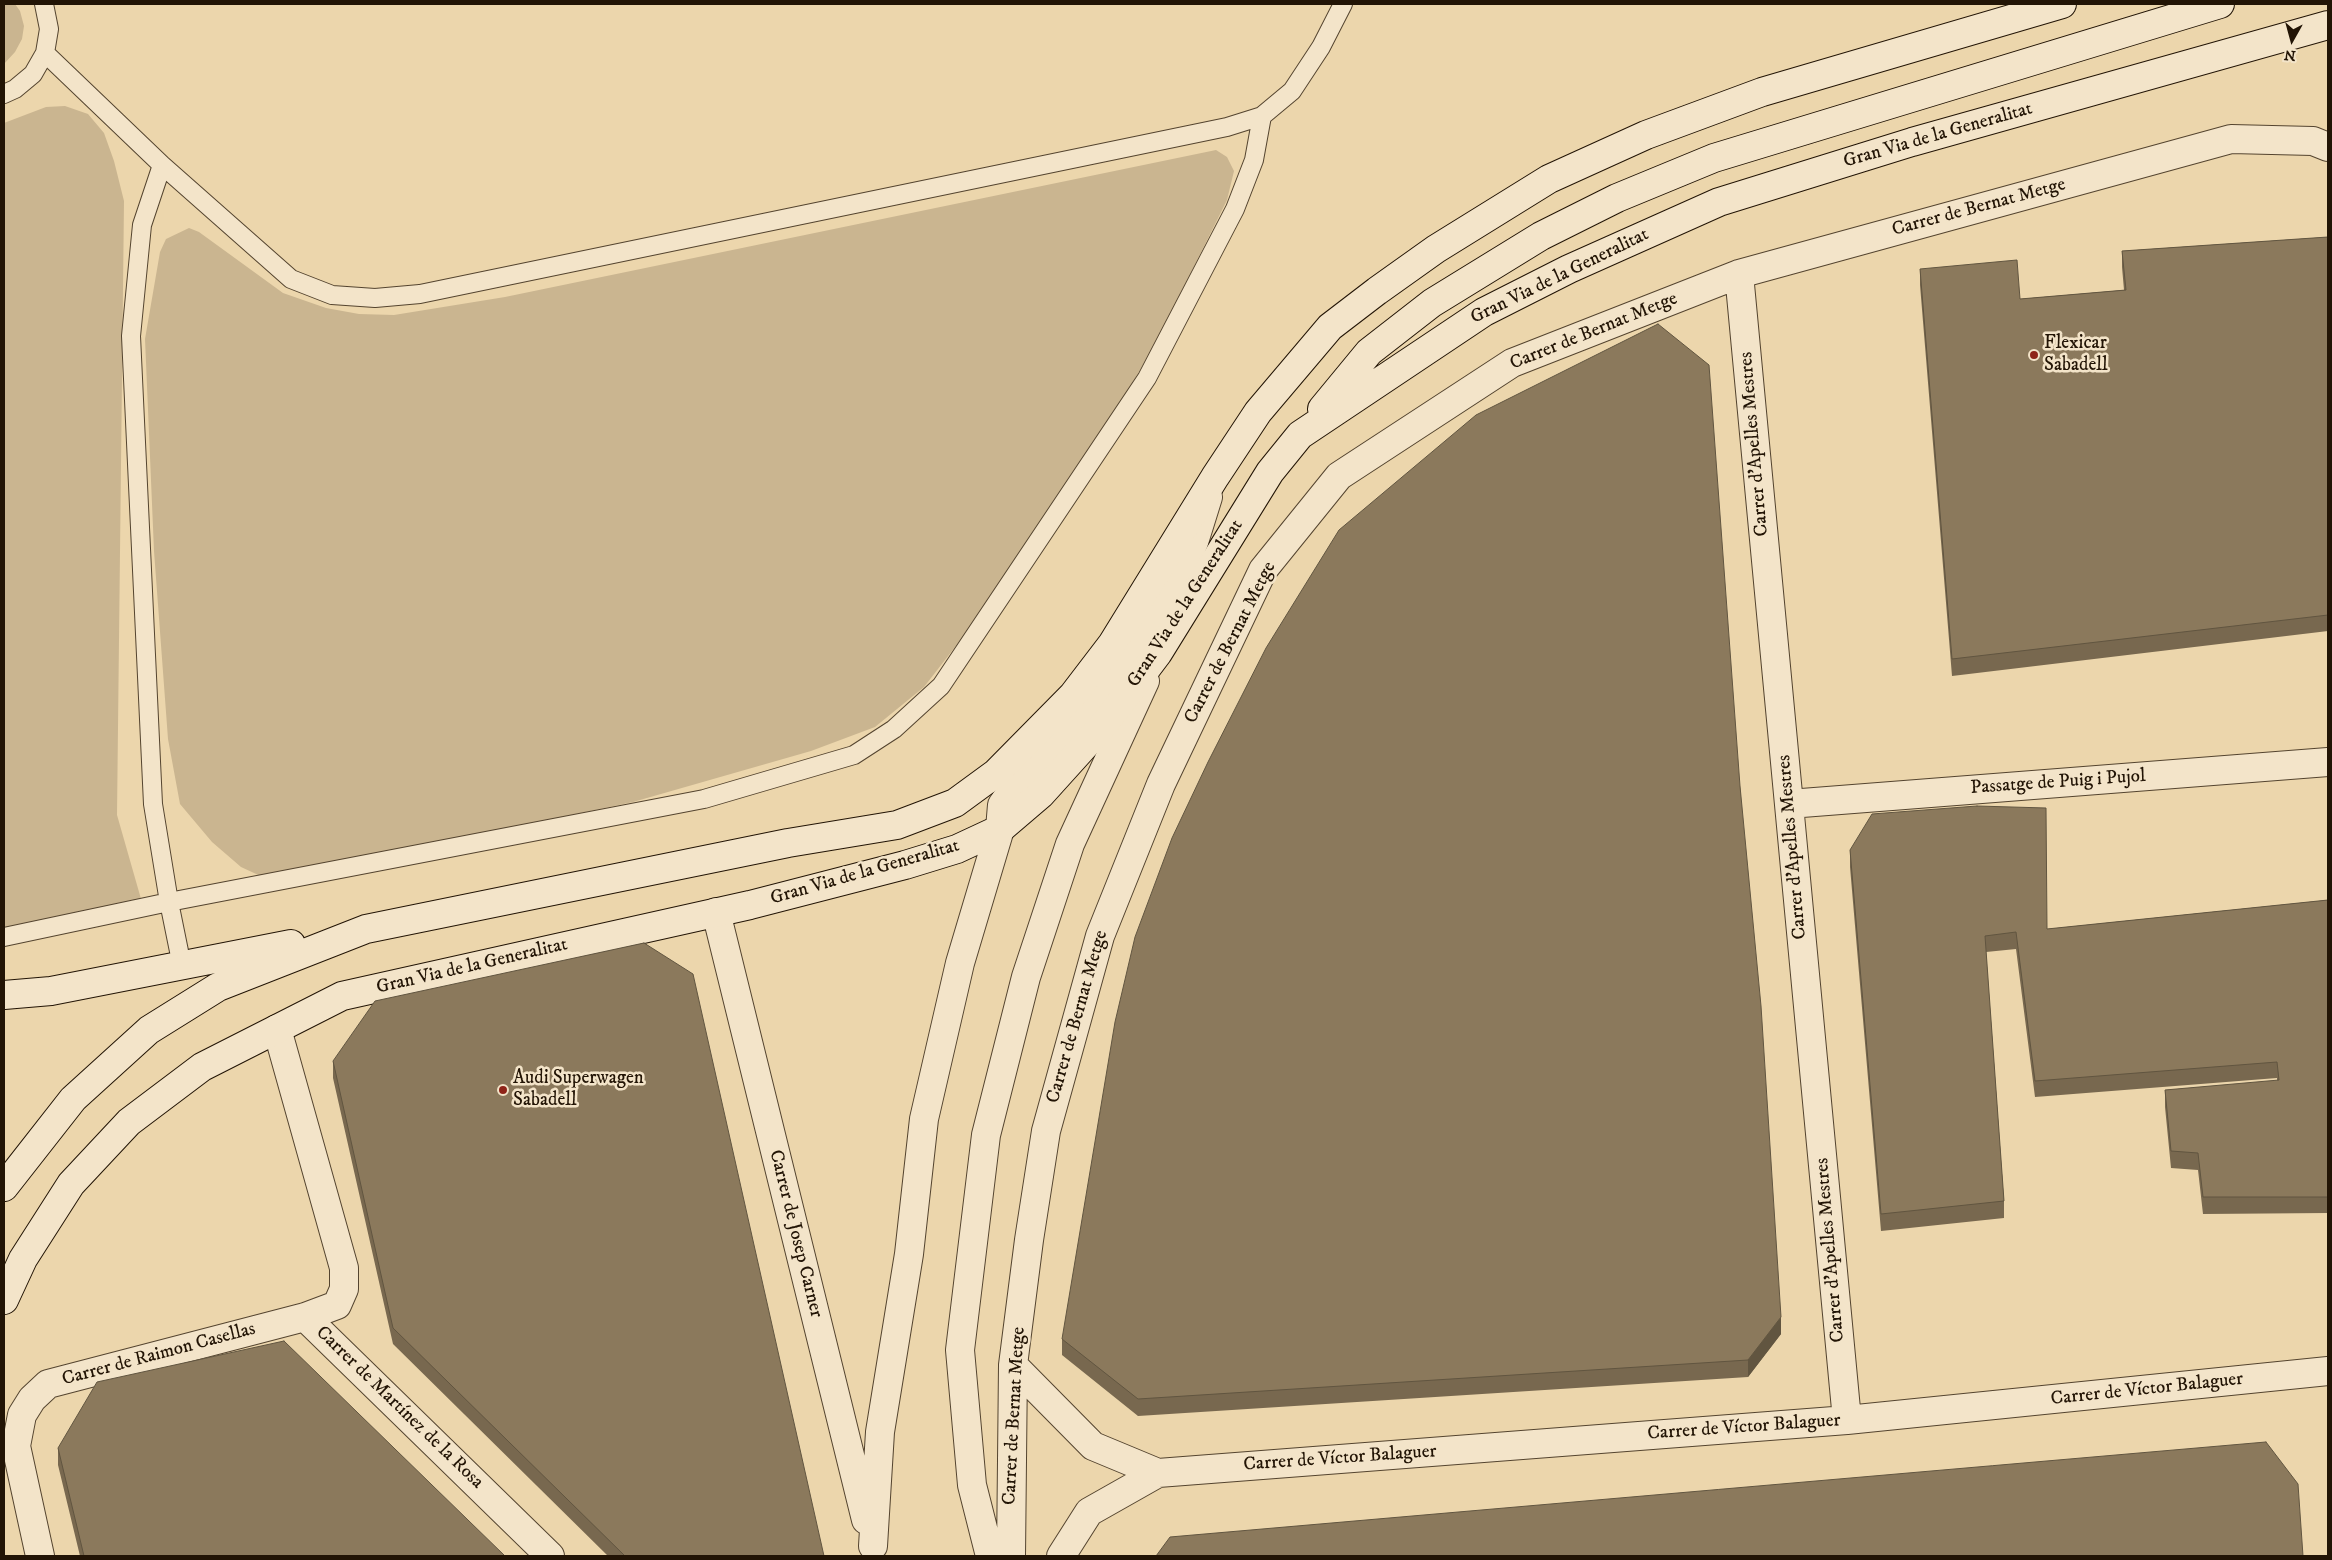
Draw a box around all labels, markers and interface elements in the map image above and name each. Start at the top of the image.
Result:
north arrow [2267,15,2317,65]
text: N [2283,45,2297,65]
street label: Gran Via de la Generalitat [1841,98,2035,174]
street label: Carrer de Bernat Metge [1890,174,2068,242]
street label: Gran Via de la Generalitat [1467,224,1653,330]
street label: Carrer de Bernat Metge [1507,288,1681,376]
place label: Flexicar Sabadell [2044,333,2108,377]
marker: Flexicar Sabadell [2028,349,2040,361]
street label: Carrer d'Apelles Mestres [1736,351,1774,537]
street label: Gran Via de la Generalitat [1123,516,1249,692]
street label: Carrer de Bernat Metge [1180,558,1282,728]
street label: Carrer d'Apelles Mestres [1774,754,1812,940]
street label: Passatge de Puig i Pujol [1970,766,2146,800]
street label: Gran Via de la Generalitat [768,835,962,911]
street label: Carrer de Bernat Metge [1042,928,1114,1106]
street label: Gran Via de la Generalitat [374,934,570,1000]
place label: Audi Superwagen Sabadell [513,1068,644,1112]
marker: Audi Superwagen Sabadell [497,1084,509,1096]
street label: Carrer de Josep Carner [763,1148,827,1320]
street label: Carrer d'Apelles Mestres [1812,1157,1850,1343]
street label: Carrer de Raimon Casellas [60,1318,258,1392]
street label: Carrer de Martínez de la Rosa [310,1322,488,1494]
street label: Carrer de Bernat Metge [999,1326,1031,1506]
street label: Carrer de Víctor Balaguer [2050,1369,2244,1411]
street label: Carrer de Víctor Balaguer [1647,1410,1841,1446]
street label: Carrer de Víctor Balaguer [1243,1441,1437,1477]

